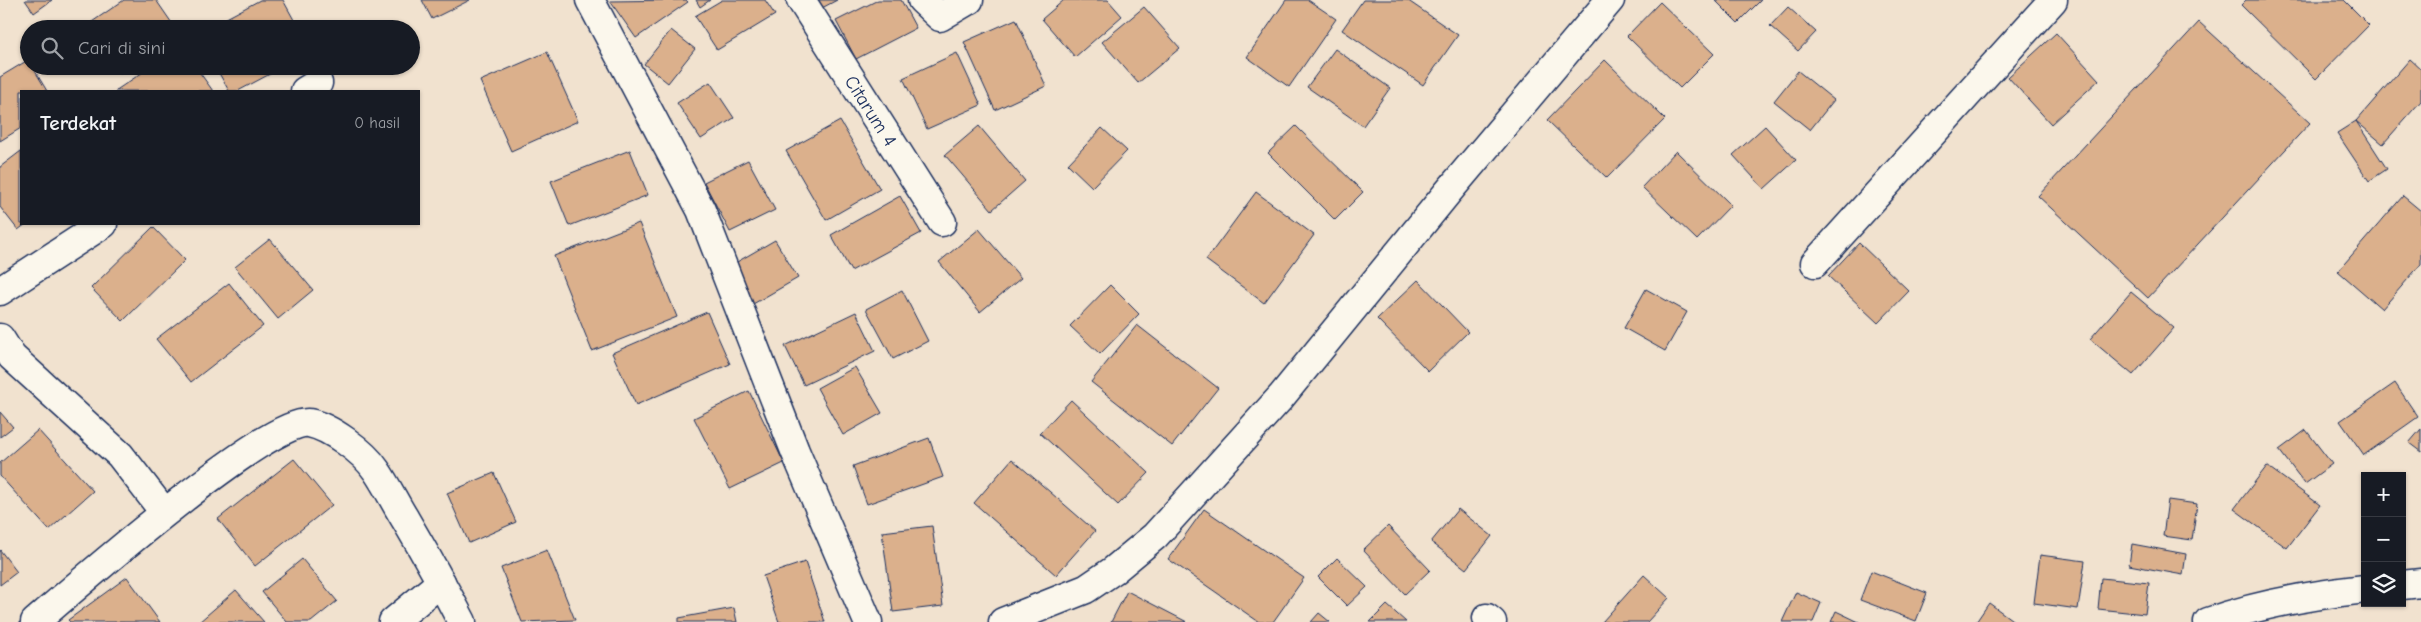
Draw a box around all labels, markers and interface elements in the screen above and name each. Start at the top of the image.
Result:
search box [20,20,420,75]
icon: search [38,34,66,62]
text: Cari di sini [78,37,165,59]
street label: Citarum 4 [840,72,901,150]
text: Terdekat [40,111,116,135]
text: 0 hasil [354,114,400,132]
map controls [2361,472,2406,607]
button: + [2361,472,2406,517]
button: − [2361,517,2406,562]
button: layers [2361,562,2406,607]

